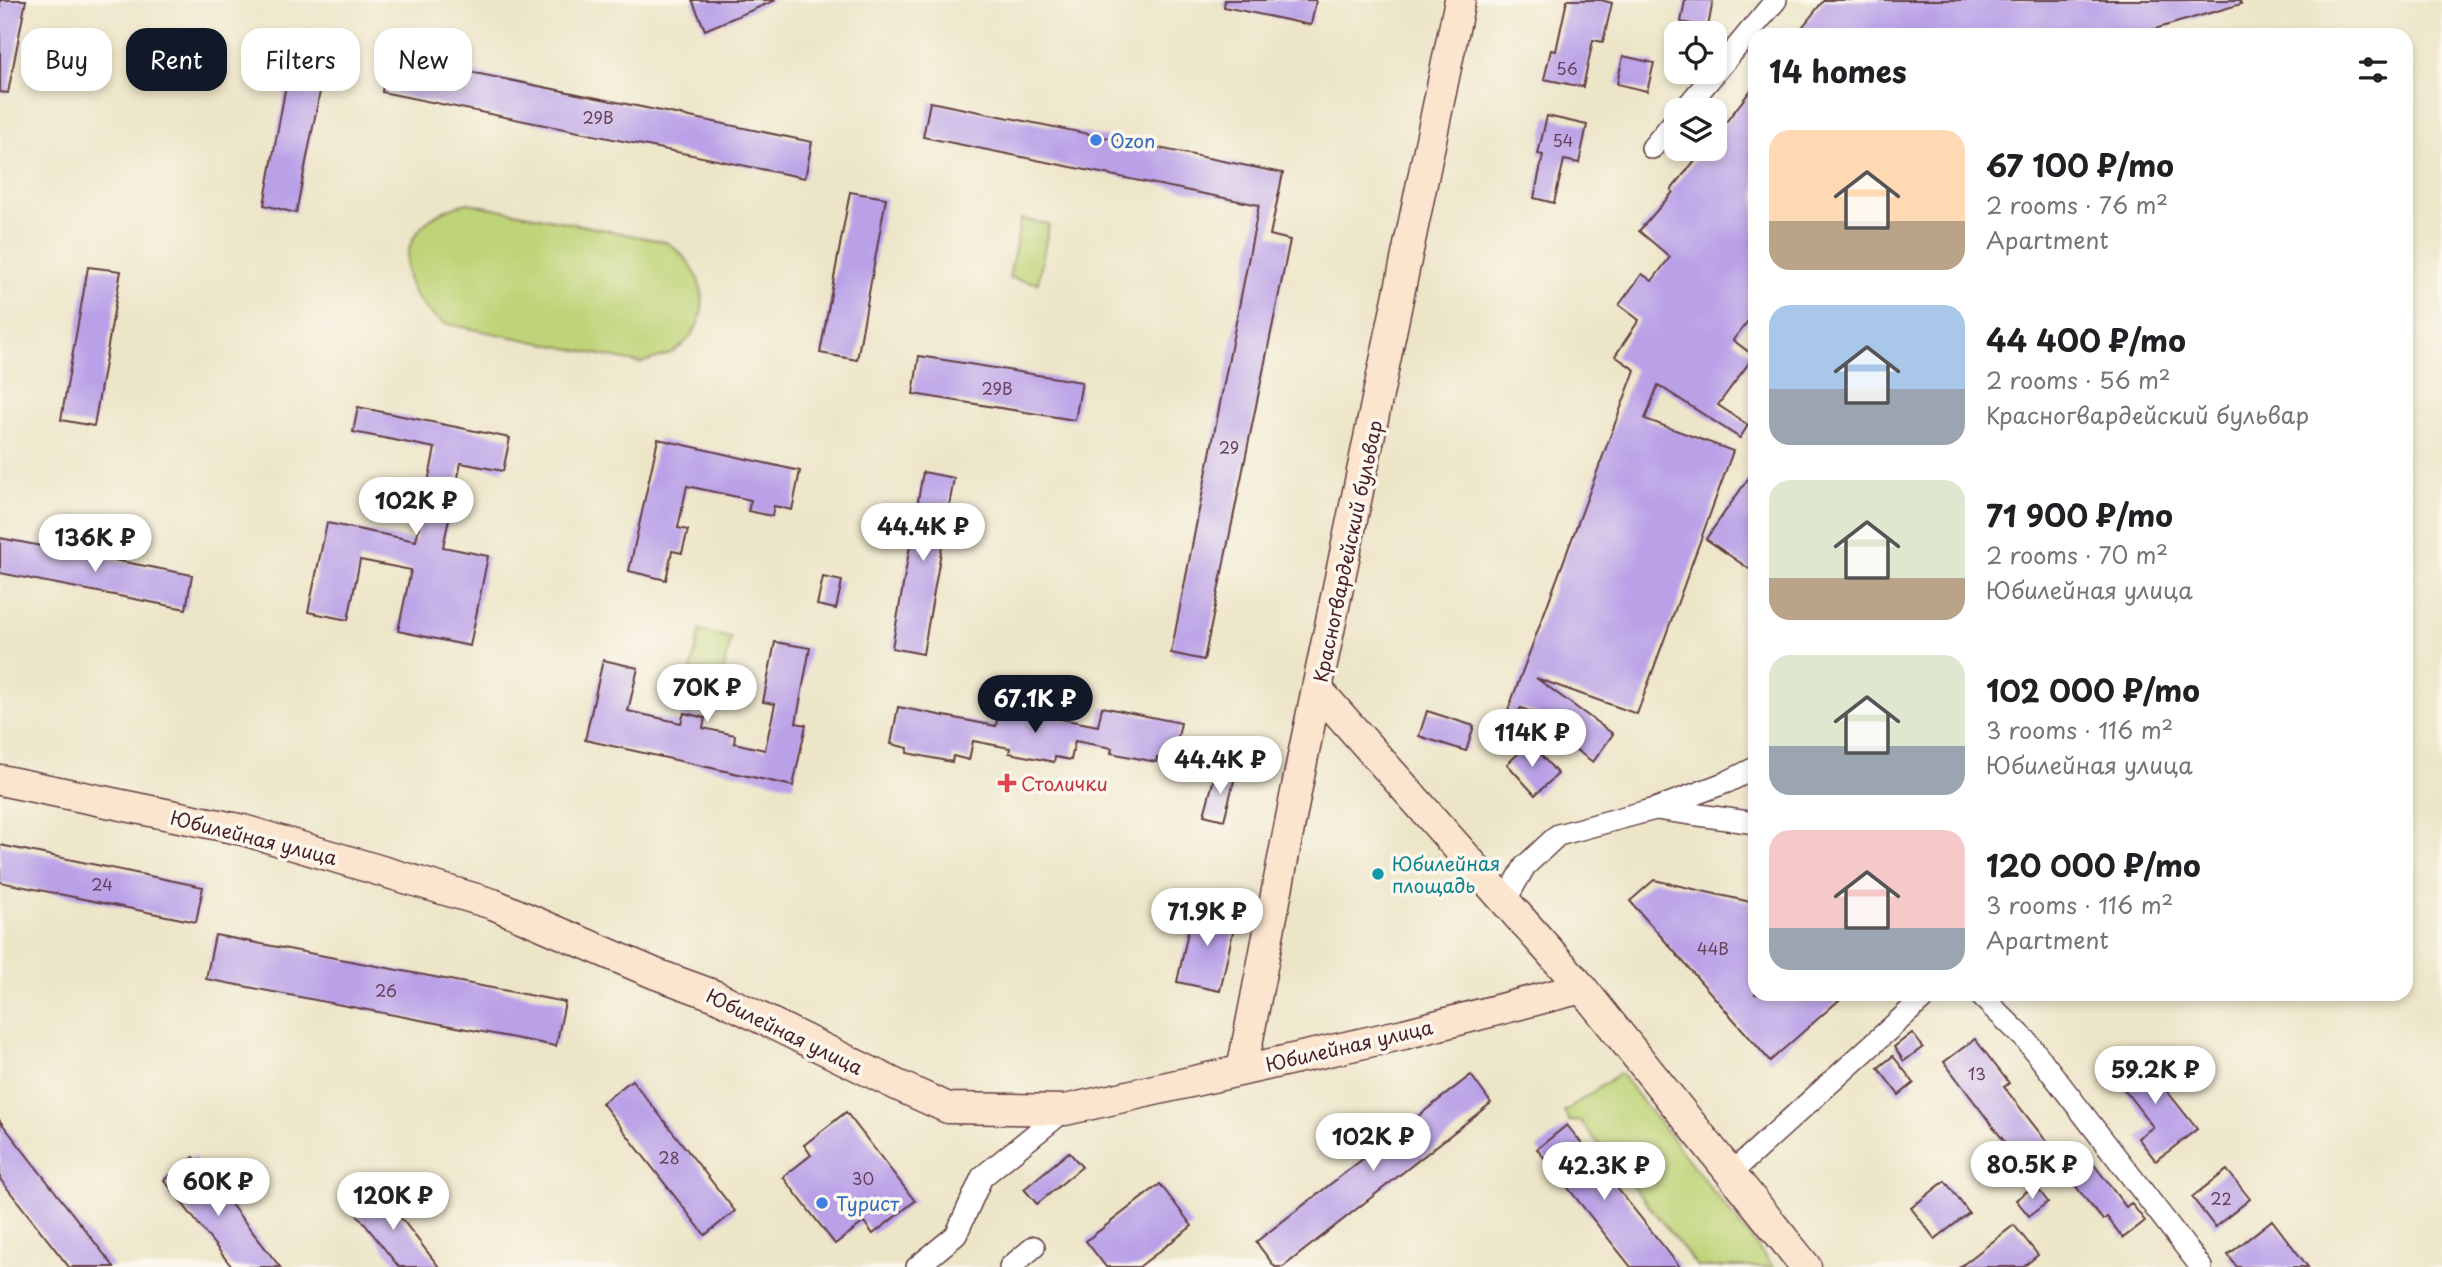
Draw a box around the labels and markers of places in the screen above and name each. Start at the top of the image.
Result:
place label: Ozon [1110,126,1155,154]
marker: Ozon [1088,132,1104,148]
pin: 102K ₽ [359,477,473,537]
pin: 44.4K ₽ [858,504,988,563]
pin: 136K ₽ [38,514,152,574]
pin: 70K ₽ [658,664,756,724]
pin: 67.1K ₽ [970,676,1100,735]
pin: 114K ₽ [1475,710,1589,769]
pin: 44.4K ₽ [1155,736,1285,796]
place label: Столички [1021,769,1108,797]
marker: Столички [999,775,1015,791]
place label: Юбилейная площадь [1392,849,1500,899]
marker: Юбилейная площадь [1370,866,1386,882]
pin: 71.9K ₽ [1142,888,1272,948]
pin: 59.2K ₽ [2090,1046,2220,1106]
pin: 102K ₽ [1316,1114,1430,1173]
pin: 42.3K ₽ [1539,1142,1669,1202]
pin: 80.5K ₽ [1967,1142,2097,1201]
pin: 60K ₽ [169,1158,267,1218]
pin: 120K ₽ [336,1172,450,1232]
place label: Турист [836,1189,900,1217]
marker: Турист [814,1195,830,1211]

